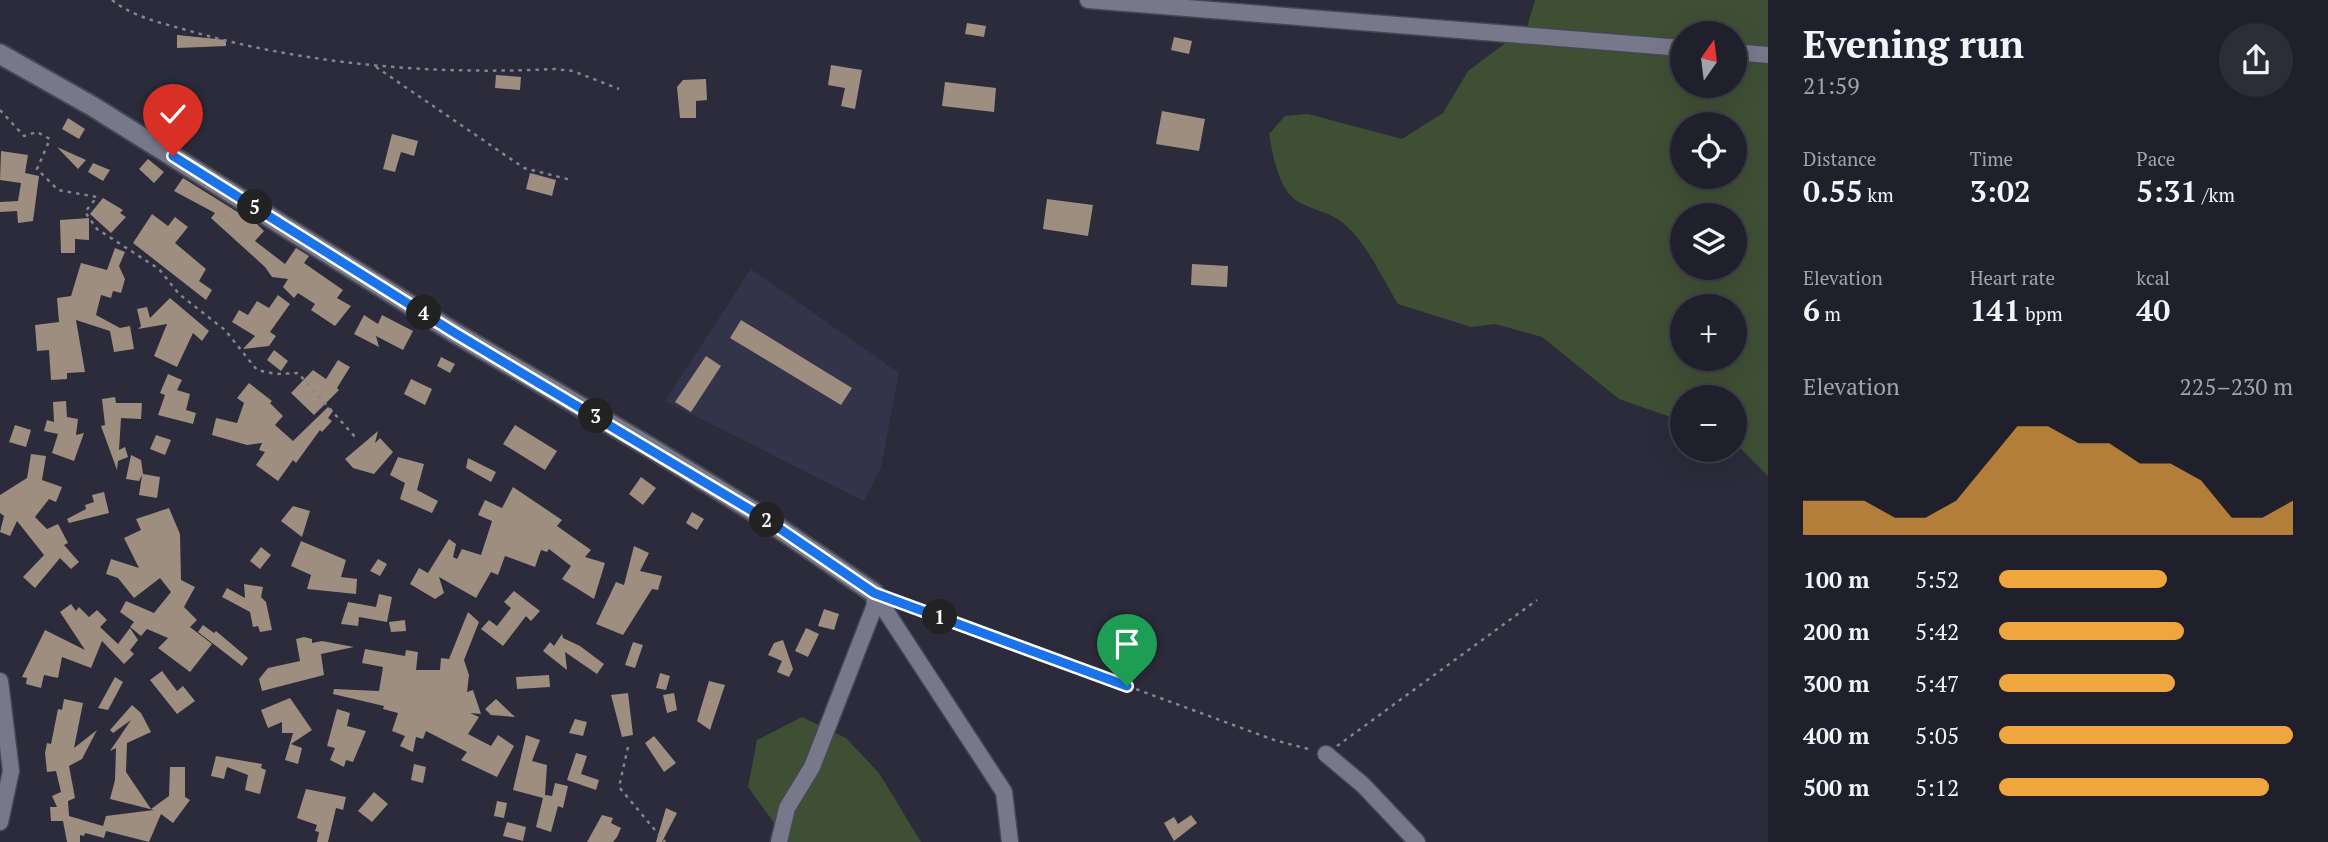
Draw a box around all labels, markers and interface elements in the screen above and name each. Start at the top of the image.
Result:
text: Evening run [1803,19,2024,69]
north arrow [1670,21,1746,98]
map controls [1670,21,1747,462]
button: share [2219,23,2293,97]
text: 21:59 [1803,70,1860,101]
pin [143,84,203,156]
icon: check [154,95,192,133]
button: locate [1670,112,1747,189]
text: Distance [1803,146,1876,171]
text: Time [1970,146,2013,171]
text: Pace [2136,146,2175,171]
text: 0.55 [1803,171,1863,211]
text: 3:02 [1970,171,2031,211]
text: 5:31 [2136,171,2197,211]
text: km [1863,182,1894,207]
text: /km [2197,182,2235,207]
pin: 5 [238,190,272,224]
text: 5 [249,194,260,219]
button: layers [1670,203,1747,280]
text: Elevation [1803,265,1883,290]
text: Heart rate [1970,265,2055,290]
text: kcal [2136,265,2170,290]
text: 6 [1803,290,1820,330]
text: 141 [1970,290,2021,330]
text: 40 [2136,290,2170,330]
button: + [1670,294,1747,371]
pin: 4 [406,296,442,330]
text: 4 [418,300,429,325]
text: m [1820,301,1841,326]
text: bpm [2021,301,2063,326]
text: Elevation [1803,371,1900,402]
text: 225–230 m [2180,371,2293,402]
button: − [1670,385,1747,462]
pin: 3 [578,398,614,434]
text: 3 [590,403,601,428]
pin: 2 [750,503,784,538]
text: 2 [761,507,772,532]
text: 100 m [1803,564,1869,595]
text: 5:52 [1915,564,1959,595]
pin: 1 [922,600,958,634]
text: 1 [934,604,945,629]
pin [1097,614,1157,686]
text: 200 m [1803,616,1869,647]
text: 5:42 [1915,616,1959,647]
icon: arrive [1108,625,1146,663]
text: 300 m [1803,668,1869,699]
text: 5:47 [1915,668,1959,699]
text: 400 m [1803,720,1869,751]
text: 5:05 [1915,720,1959,751]
text: 500 m [1803,772,1869,803]
text: 5:12 [1915,772,1959,803]

